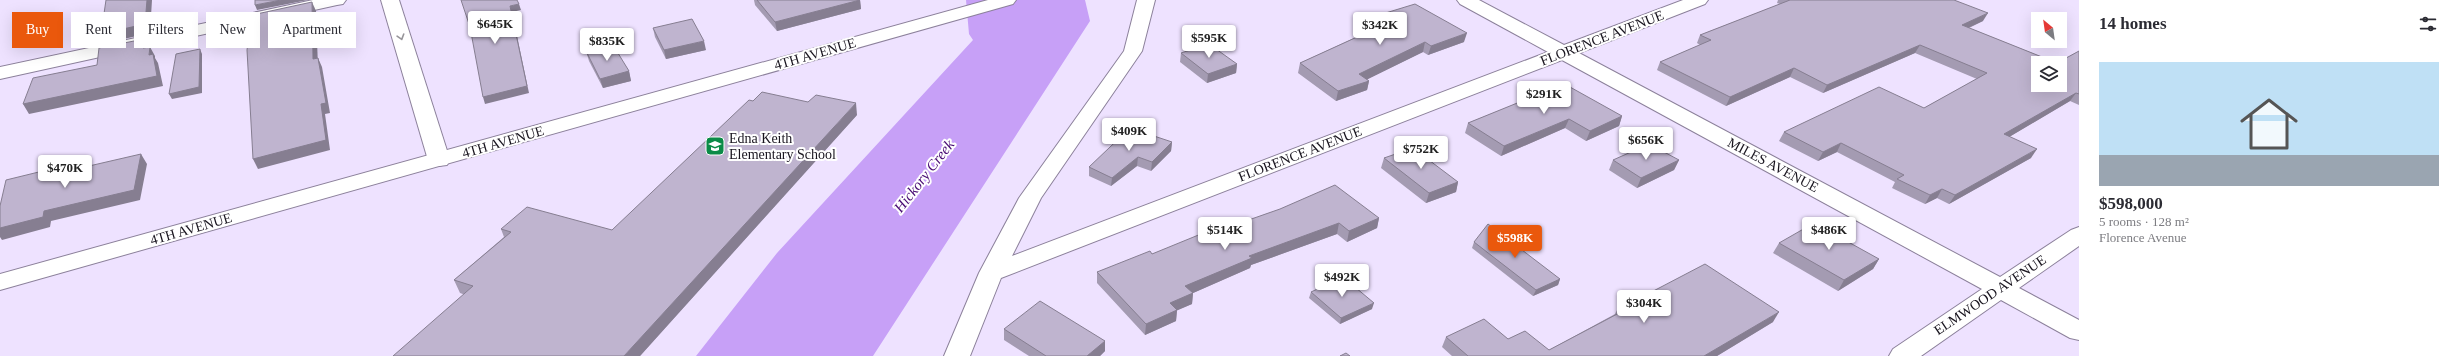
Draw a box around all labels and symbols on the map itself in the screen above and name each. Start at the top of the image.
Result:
street label: FLORENCE AVENUE [1538,8,1666,68]
pin: $645K [467,11,523,45]
pin: $342K [1352,12,1408,46]
north arrow [2031,12,2067,48]
pin: $595K [1181,25,1237,59]
pin: $835K [579,28,635,62]
one-way arrow [396,34,405,41]
street label: 4TH AVENUE [772,35,858,73]
pin: $291K [1516,81,1572,115]
pin: $409K [1101,118,1157,152]
street label: 4TH AVENUE [460,123,546,161]
street label: FLORENCE AVENUE [1236,124,1364,184]
pin: $656K [1618,127,1674,161]
place label: Edna Keith Elementary School [729,131,836,162]
school or university icon: Edna Keith Elementary School [704,135,726,157]
street label: MILES AVENUE [1725,135,1821,195]
water label: Hickory Creek [890,136,957,216]
pin: $752K [1393,136,1449,170]
pin: $470K [37,155,93,189]
street label: 4TH AVENUE [148,210,234,248]
pin: $514K [1197,217,1253,251]
pin: $486K [1801,217,1857,251]
pin: $598K [1487,225,1543,259]
street label: ELMWOOD AVENUE [1931,252,2049,338]
pin: $492K [1314,264,1370,298]
pin: $304K [1616,290,1672,324]

